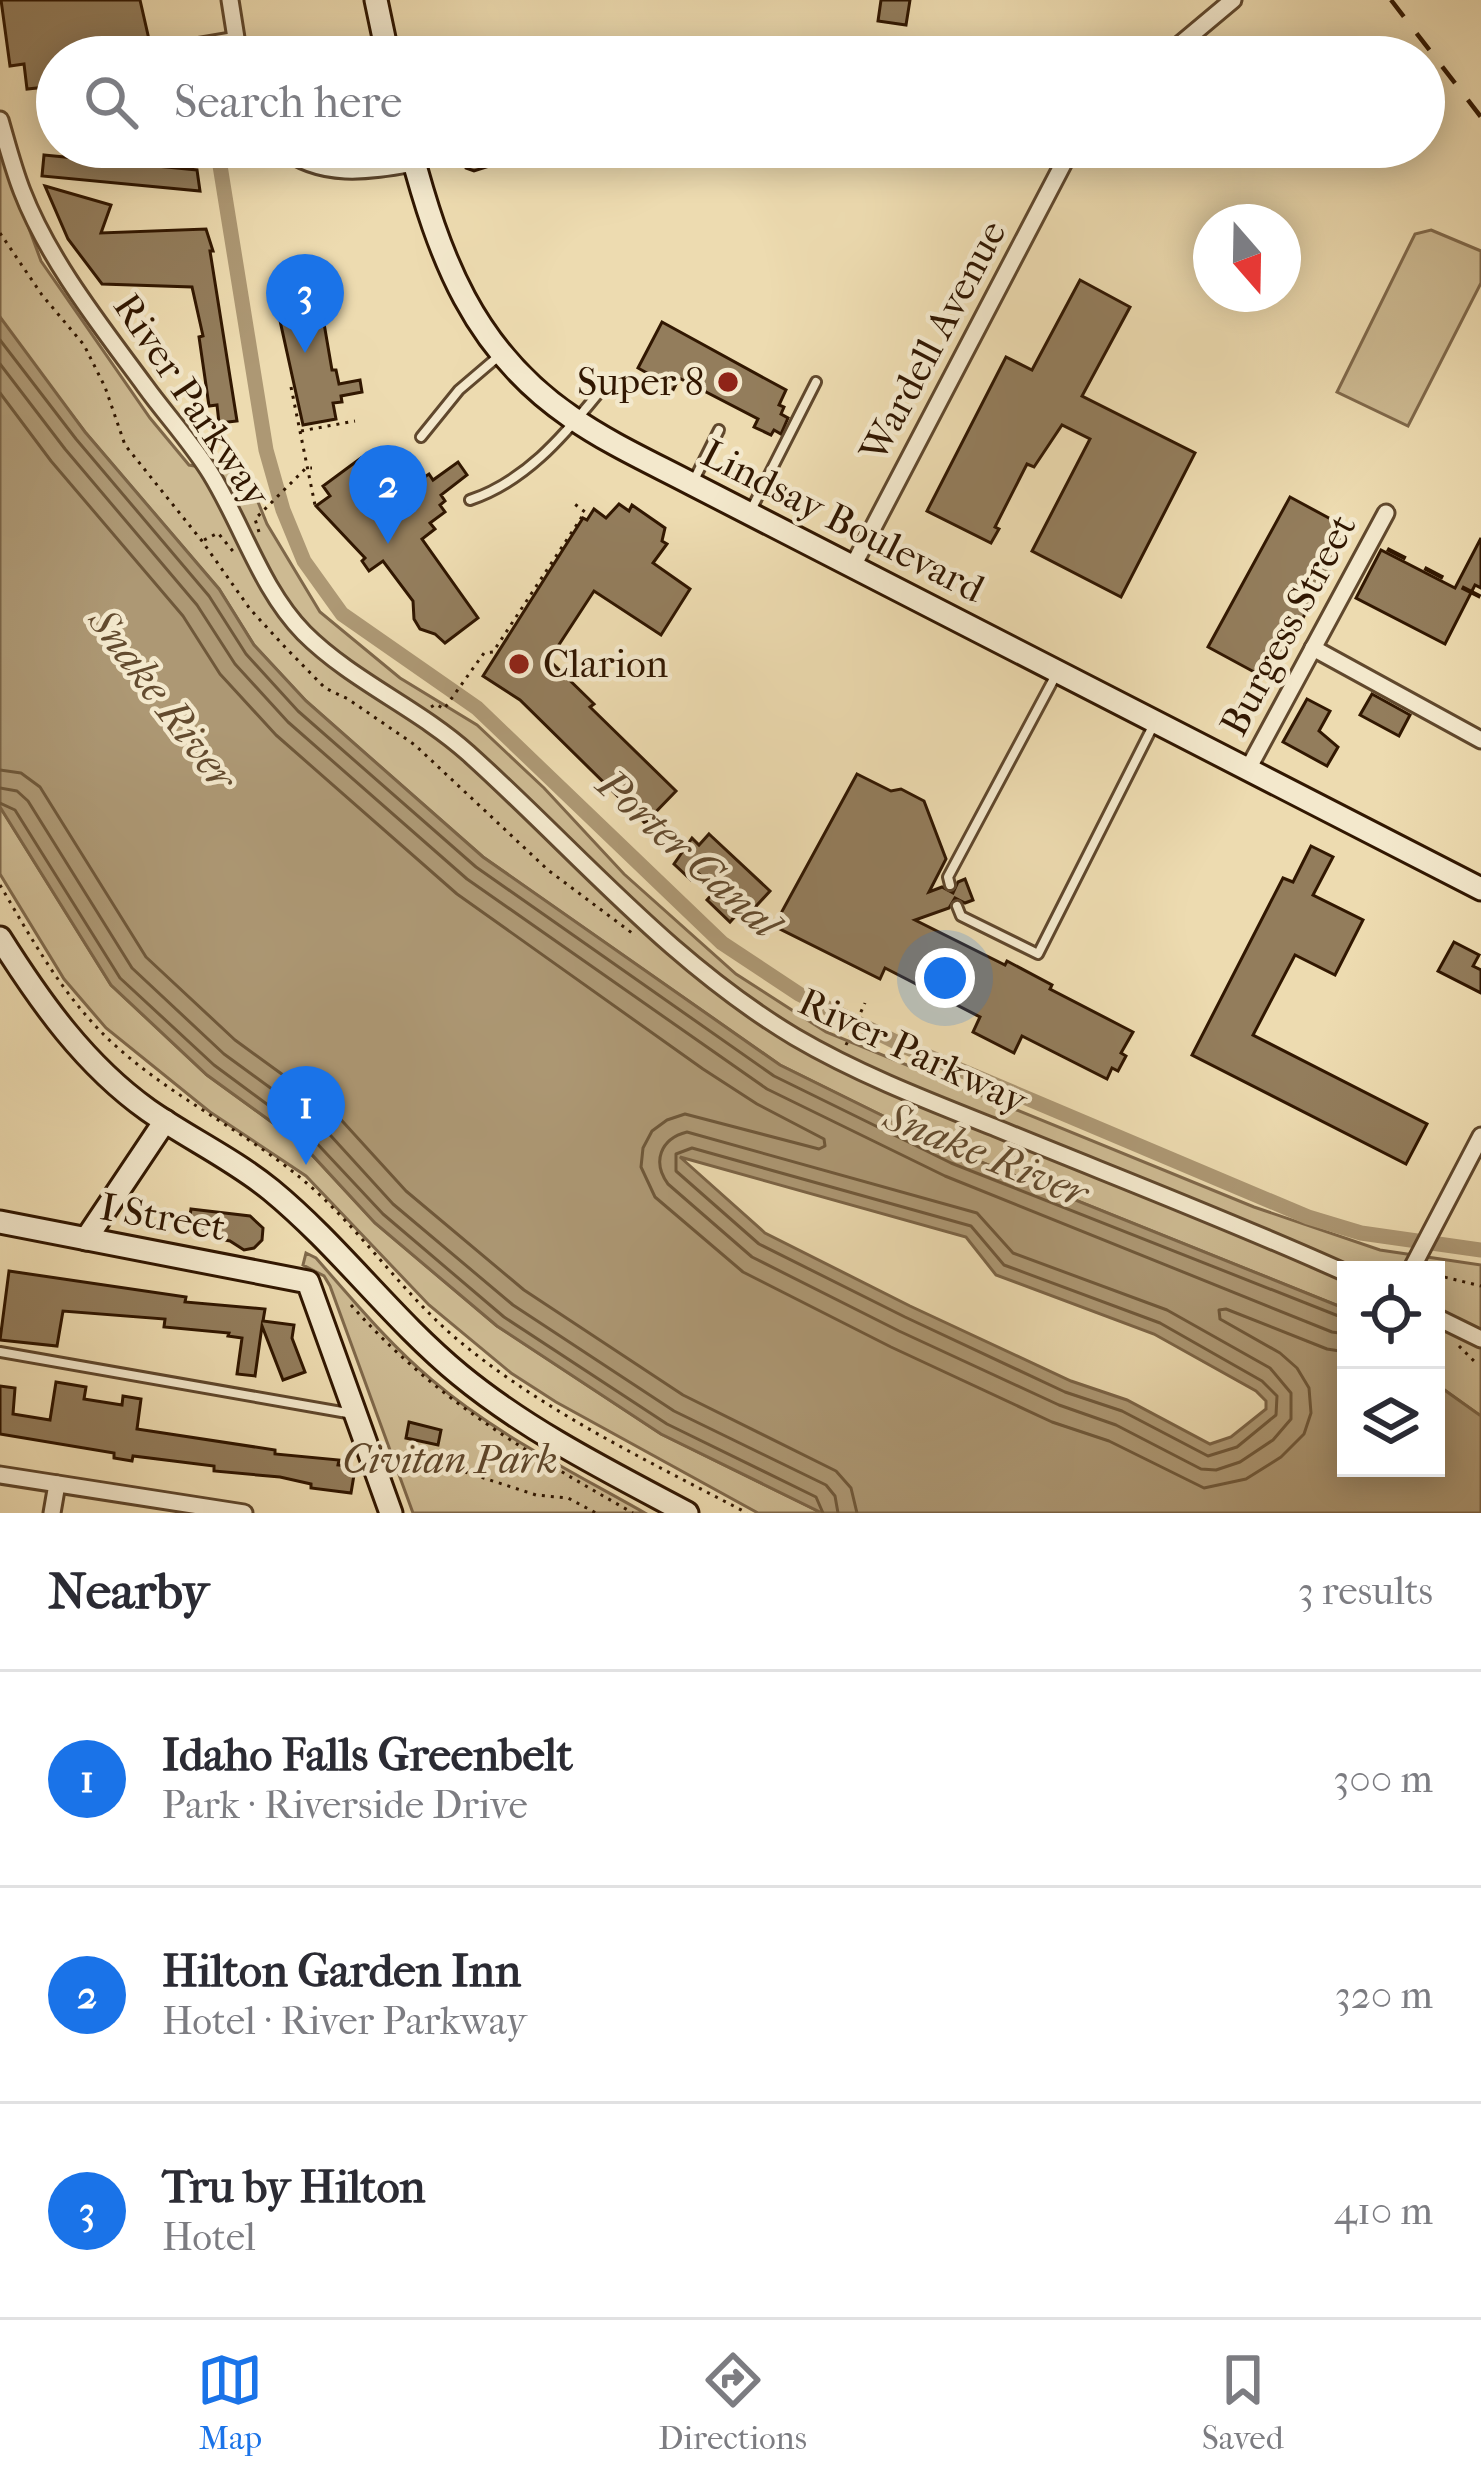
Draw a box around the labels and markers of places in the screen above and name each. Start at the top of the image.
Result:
pin: 3 [266,254,344,353]
place label: Super 8 [577,359,704,405]
marker: Super 8 [715,369,741,395]
pin: 2 [349,445,427,544]
place label: Clarion [543,641,668,687]
marker: Clarion [506,651,532,677]
pin: 1 [267,1066,345,1165]

